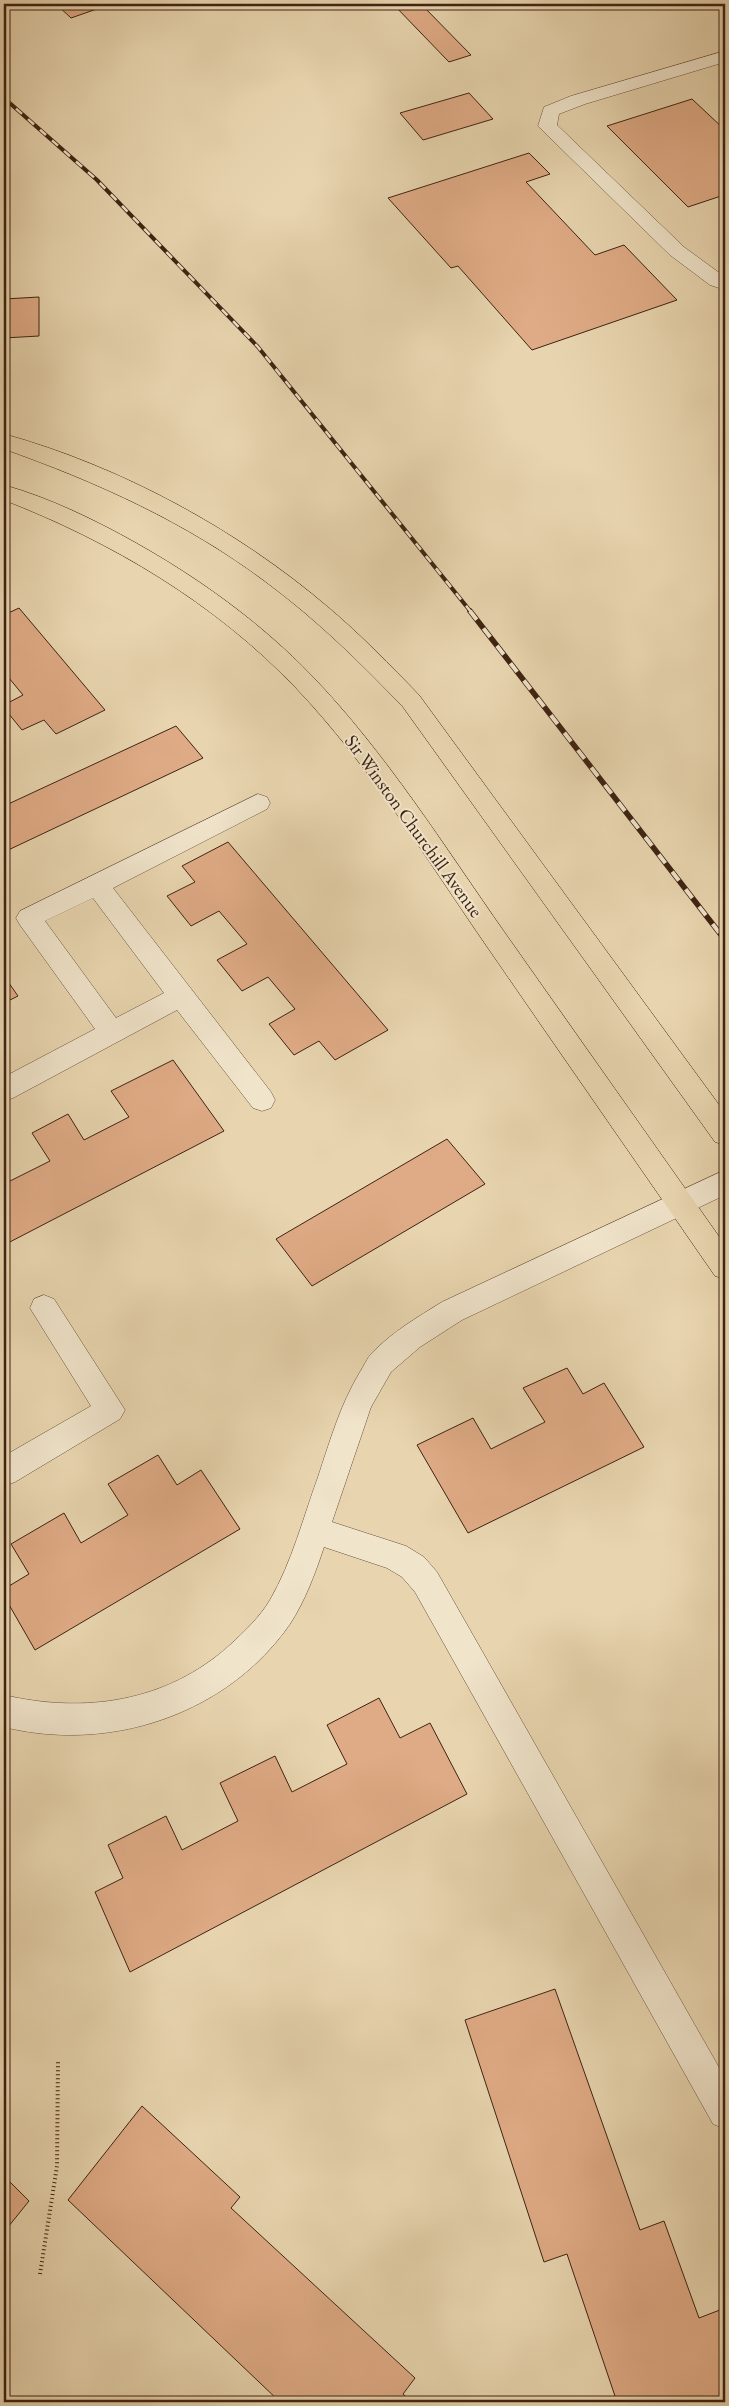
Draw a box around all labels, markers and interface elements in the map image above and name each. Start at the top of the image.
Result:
street label: Sir Winston Churchill Avenue [339,730,489,922]

